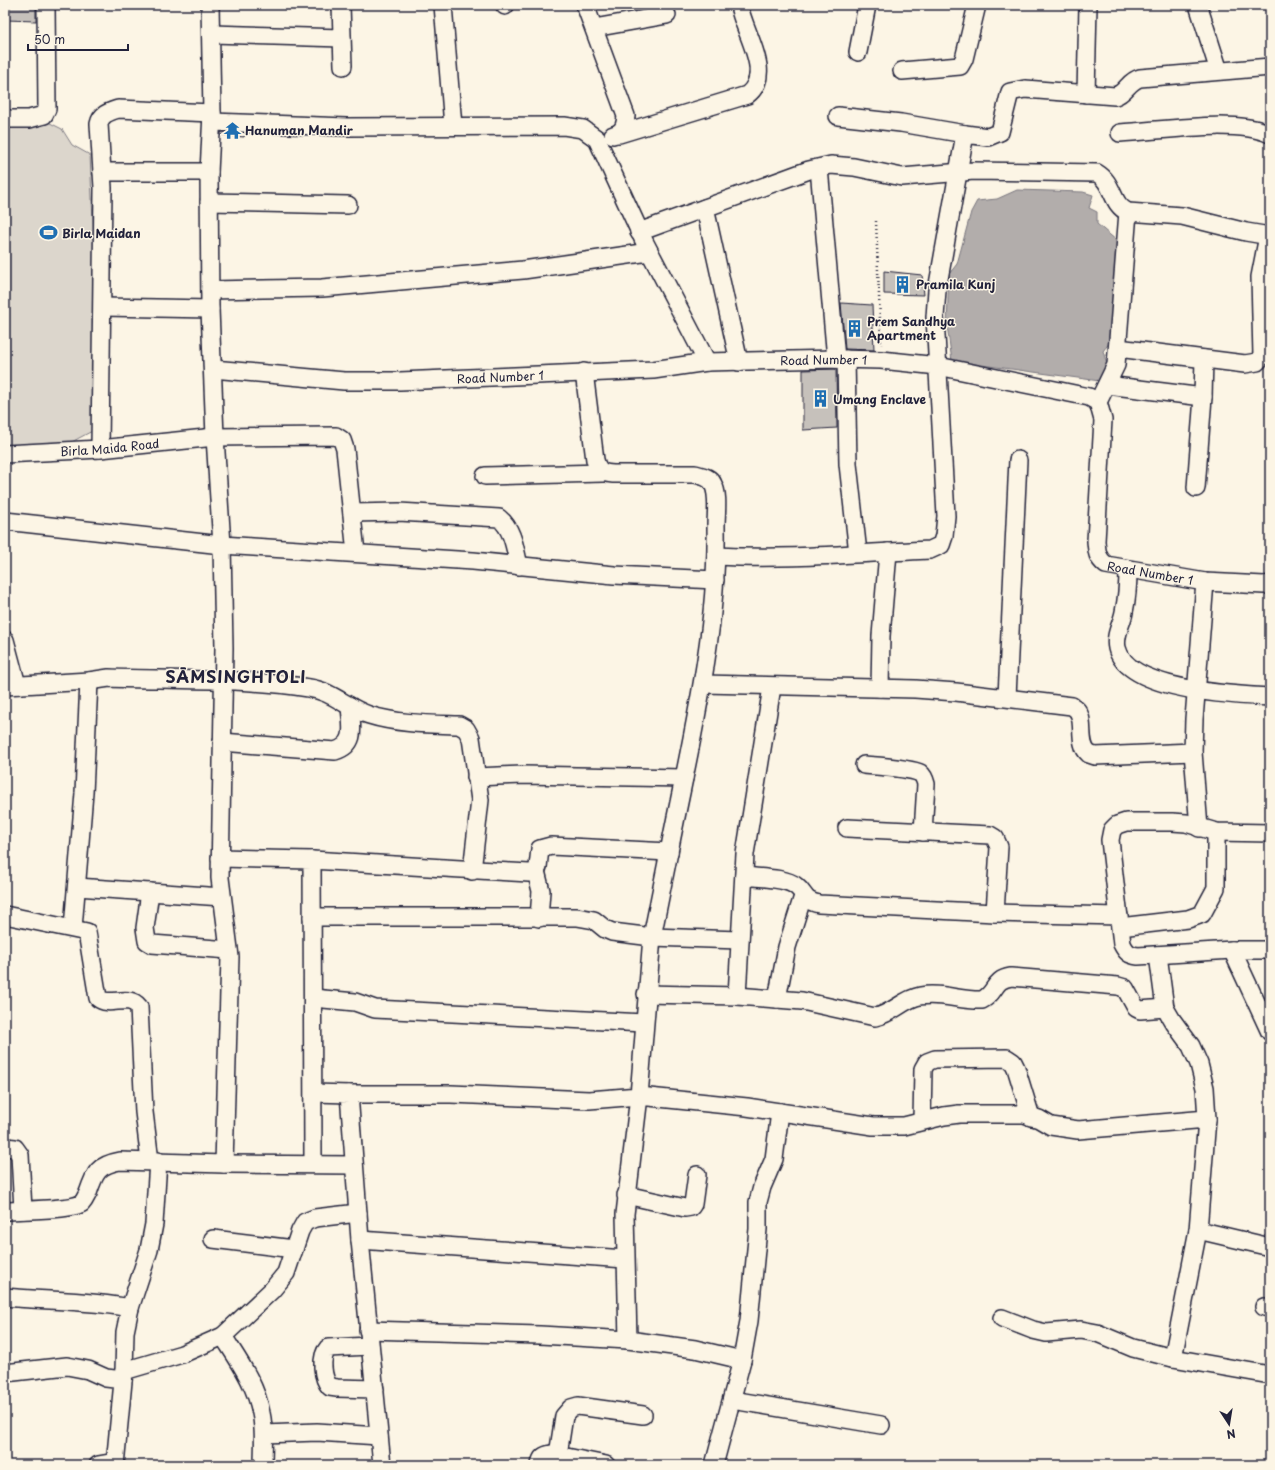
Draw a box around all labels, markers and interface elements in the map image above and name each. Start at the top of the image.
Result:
scale bar [28,26,128,52]
text: 50 m [34,30,65,48]
temple icon: Hanuman Mandir [222,120,242,140]
place label: Hanuman Mandir [245,121,354,139]
sports icon: Birla Maidan [39,223,59,243]
place label: Birla Maidan [62,224,141,242]
building icon: Pramila Kunj [893,274,913,294]
place label: Pramila Kunj [916,275,995,293]
place label: Prem Sandhya Apartment [867,312,955,344]
building icon: Prem Sandhya Apartment [844,318,864,338]
street label: Road Number 1 [780,350,867,369]
street label: Road Number 1 [456,366,544,388]
building icon: Umang Enclave [810,389,830,409]
place label: Umang Enclave [833,390,927,408]
street label: Birla Maida Road [60,434,160,460]
street label: Road Number 1 [1106,556,1195,589]
district label: SĀMSINGHTOLI [166,664,306,688]
north arrow [1209,1404,1249,1444]
text: N [1225,1425,1237,1444]

